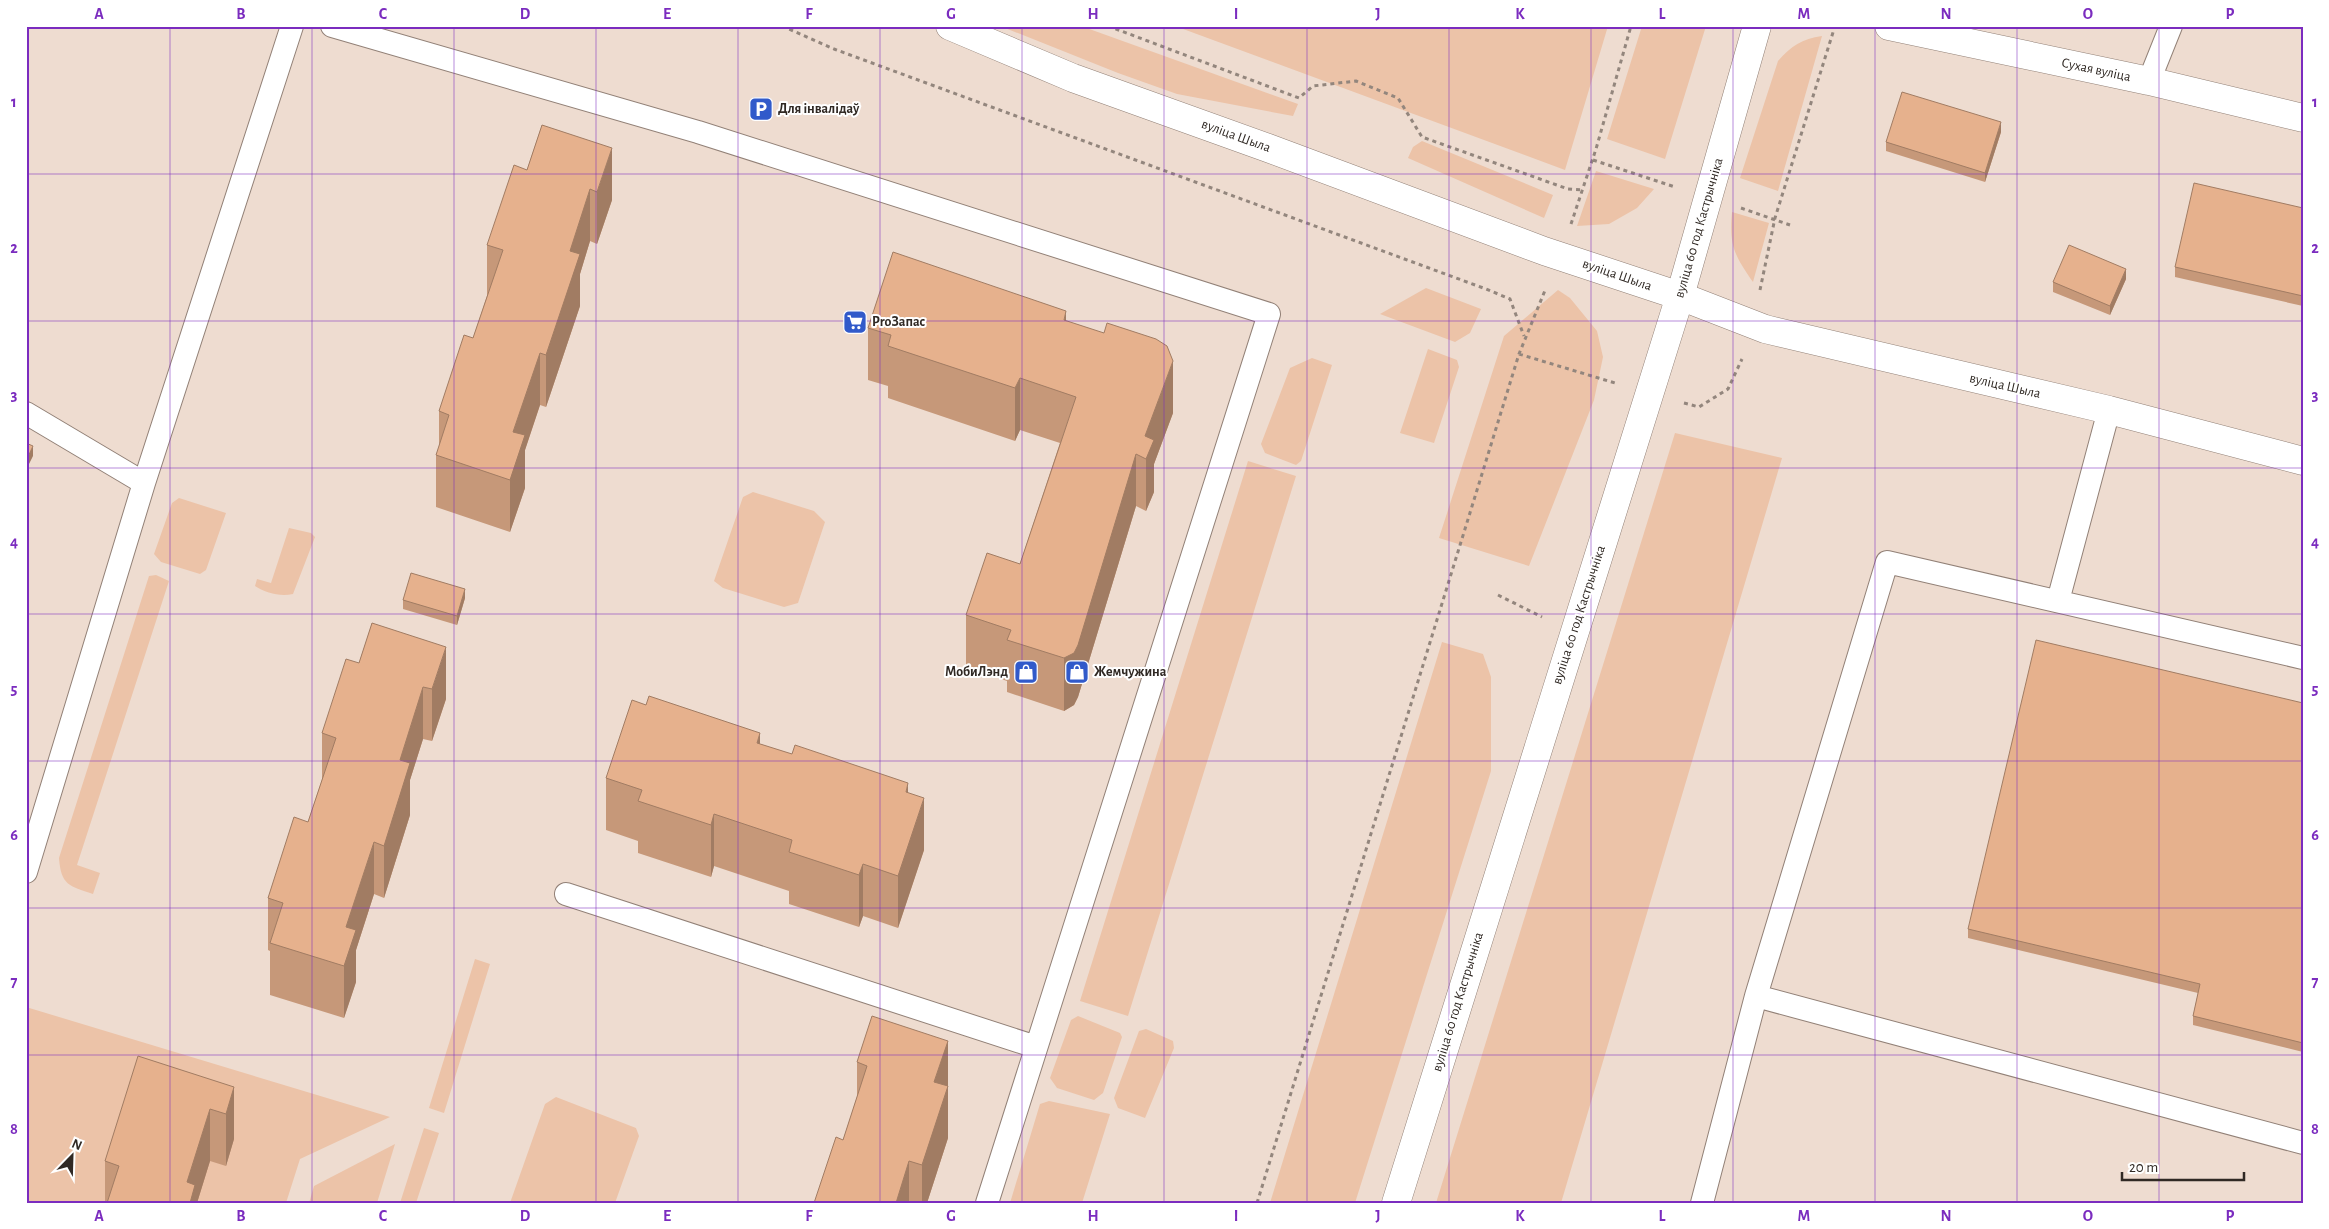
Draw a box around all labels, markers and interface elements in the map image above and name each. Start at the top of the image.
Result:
text: A [94,6,104,22]
text: B [236,6,246,22]
text: C [379,6,388,22]
text: D [520,6,531,22]
text: E [663,6,671,22]
text: F [805,6,813,22]
text: G [946,6,956,22]
text: H [1087,6,1099,22]
text: I [1234,6,1238,22]
text: J [1375,6,1381,22]
text: K [1515,6,1525,22]
text: L [1659,6,1666,22]
text: M [1798,6,1810,22]
text: N [1940,6,1952,22]
text: O [2083,6,2093,22]
text: P [2226,6,2235,22]
street label: Сухая вуліца [2060,56,2133,84]
text: 1 [11,94,17,110]
text: 1 [2312,94,2318,110]
parking icon: Для інвалідаў [748,96,774,122]
place label: Для інвалідаў [778,102,860,116]
street label: вуліца Шыла [1200,117,1273,155]
street label: вуліца 60 год Кастрычніка [1672,156,1726,300]
text: 2 [10,240,18,256]
text: 2 [2311,240,2319,256]
street label: вуліца Шыла [1580,257,1654,294]
supermarket icon: ProЗапас [842,309,868,335]
place label: ProЗапас [872,315,926,329]
street label: вуліца Шыла [1968,371,2043,401]
text: 3 [11,387,18,403]
text: 3 [2312,387,2319,403]
text: 4 [10,534,18,550]
text: 4 [2311,534,2319,550]
street label: вуліца 60 год Кастрычніка [1550,543,1608,686]
shop icon: МобиЛэнд [1013,659,1039,685]
shop icon: Жемчужина [1064,659,1090,685]
place label: МобиЛэнд [945,665,1008,679]
place label: Жемчужина [1094,665,1167,679]
text: 5 [11,681,18,697]
text: 5 [2312,681,2319,697]
text: 6 [10,827,18,843]
text: 6 [2311,827,2319,843]
street label: вуліца 60 год Кастрычніка [1430,930,1486,1073]
text: 7 [11,974,18,990]
text: 7 [2312,974,2319,990]
text: 8 [10,1121,18,1137]
text: 8 [2311,1121,2319,1137]
north arrow [48,1132,98,1182]
text: N [69,1137,84,1153]
scale bar [2122,1149,2244,1181]
text: 20 m [2129,1160,2158,1175]
text: A [94,1208,104,1224]
text: B [236,1208,246,1224]
text: C [379,1208,388,1224]
text: D [520,1208,531,1224]
text: E [663,1208,671,1224]
text: F [805,1208,813,1224]
text: G [946,1208,956,1224]
text: H [1087,1208,1099,1224]
text: I [1234,1208,1238,1224]
text: J [1375,1208,1381,1224]
text: K [1515,1208,1525,1224]
text: L [1659,1208,1666,1224]
text: M [1798,1208,1810,1224]
text: N [1940,1208,1952,1224]
text: O [2083,1208,2093,1224]
text: P [2226,1208,2235,1224]

